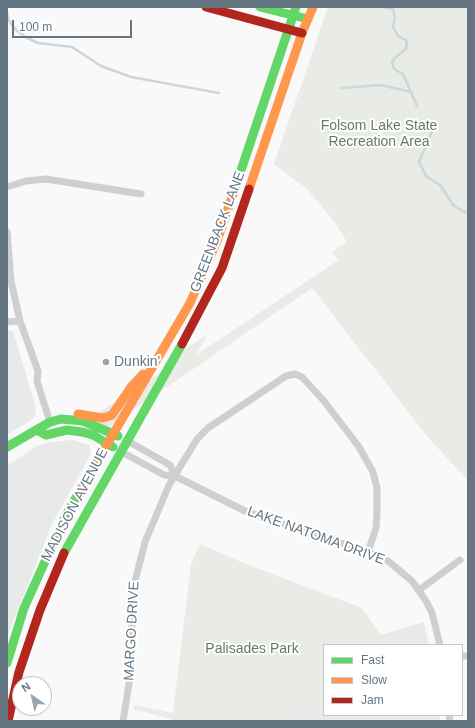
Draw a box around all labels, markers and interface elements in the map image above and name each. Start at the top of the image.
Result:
scale bar [14,12,134,38]
text: 100 m [19,20,52,34]
park label: Folsom Lake State Recreation Area [321,118,437,150]
street label: GREENBACK LANE [187,169,249,295]
place label: Dunkin' [114,354,160,370]
marker: Dunkin' [101,357,111,367]
street label: MADISON AVENUE [38,446,112,564]
street label: LAKE NATOMA DRIVE [245,503,387,569]
street label: MARGO DRIVE [121,581,143,681]
park label: Palisades Park [205,641,299,657]
legend [323,644,463,716]
text: Fast [361,653,384,667]
text: Slow [361,673,387,687]
north arrow [12,676,52,716]
text: N [19,680,32,694]
text: Jam [361,693,384,707]

